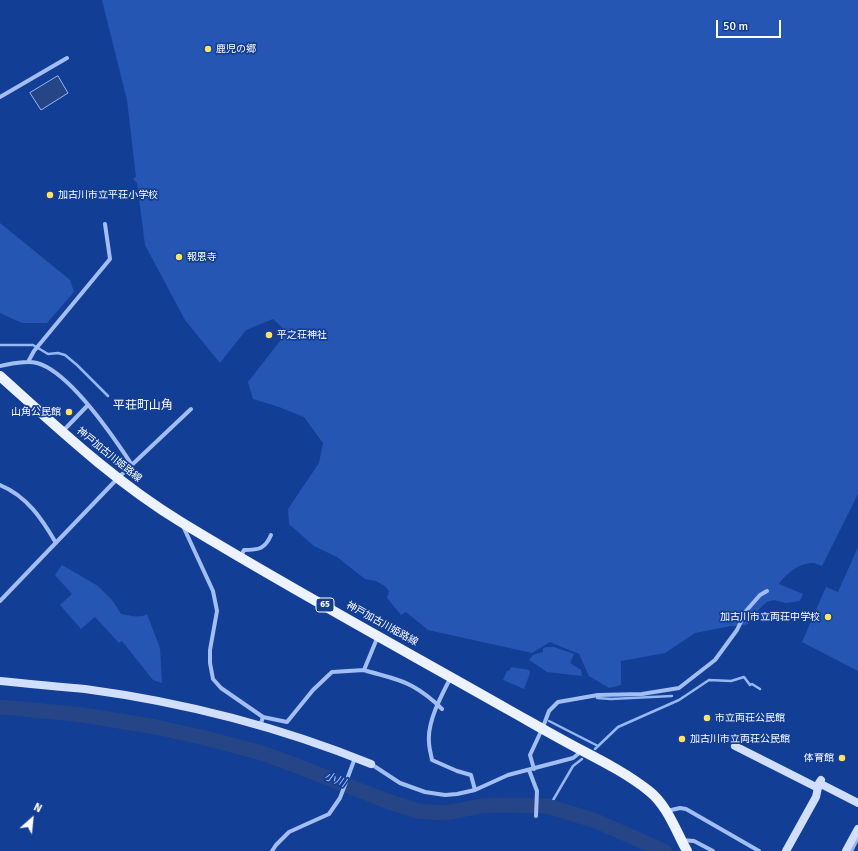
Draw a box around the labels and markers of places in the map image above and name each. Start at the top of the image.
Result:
place label: 鹿児の郷 [216,43,256,55]
marker: 鹿児の郷 [203,44,213,54]
place label: 加古川市立平荘小学校 [58,189,158,201]
marker: 加古川市立平荘小学校 [45,190,55,200]
place label: 報恩寺 [187,251,217,263]
marker: 報恩寺 [174,252,184,262]
place label: 平之荘神社 [277,329,327,341]
marker: 平之荘神社 [264,330,274,340]
place label: 山角公民館 [11,406,61,418]
marker: 山角公民館 [64,407,74,417]
place label: 加古川市立両荘中学校 [720,611,820,623]
marker: 加古川市立両荘中学校 [823,612,833,622]
place label: 市立両荘公民館 [715,712,785,724]
marker: 市立両荘公民館 [702,713,712,723]
place label: 加古川市立両荘公民館 [690,733,790,745]
marker: 加古川市立両荘公民館 [677,734,687,744]
place label: 体育館 [804,752,834,764]
marker: 体育館 [837,753,847,763]

